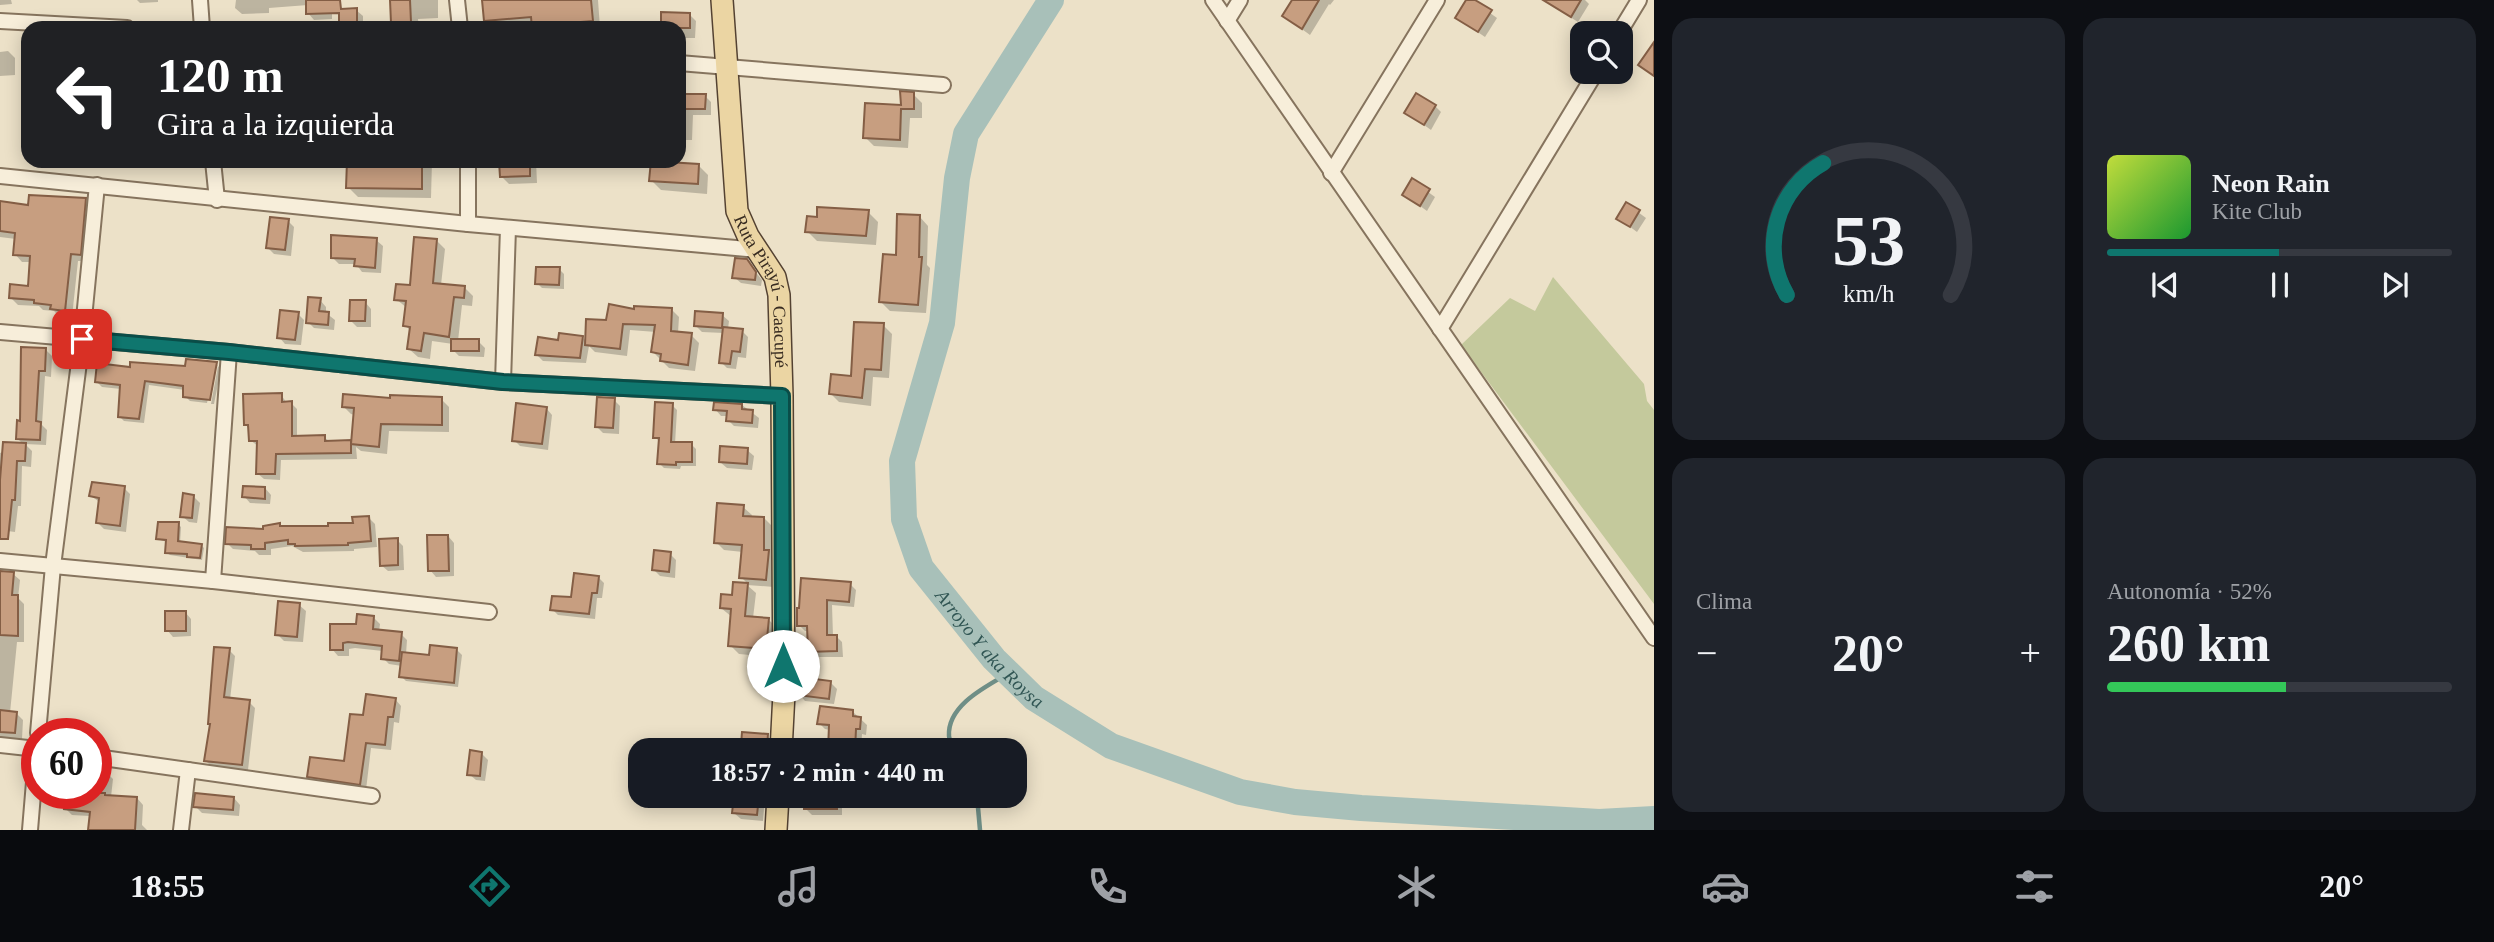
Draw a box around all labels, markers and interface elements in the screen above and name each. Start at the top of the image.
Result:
map controls [1570,21,1633,84]
button: search [1570,21,1633,84]
text: 120 m [157,48,284,103]
icon: left [42,49,133,140]
text: Gira a la izquierda [157,106,394,142]
text: Neon Rain [2212,169,2330,198]
text: Kite Club [2212,199,2302,224]
text: 53 [1832,201,1905,282]
street label: Ruta Pirayú - Caacupé [730,212,791,368]
icon: previous [2146,266,2184,304]
icon: pause [2261,266,2299,304]
icon: next [2376,266,2414,304]
text: km/h [1843,280,1895,307]
pin [52,309,112,369]
icon: arrive [63,320,101,358]
text: Autonomía · 52% [2107,579,2272,604]
water label: Arroyo Y aka Roysa [930,583,1048,712]
text: Clima [1696,589,1752,614]
text: 260 km [2107,615,2270,672]
text: 20° [1832,625,1905,682]
position arrow [746,629,820,703]
text: − [1696,632,1717,674]
text: + [2020,632,2041,674]
speed limit sign: 60 [21,718,112,809]
text: 18:57 · 2 min · 440 m [711,758,945,787]
icon: directions [465,862,514,911]
icon: music [774,862,823,911]
icon: phone [1083,862,1132,911]
icon: climate [1392,862,1441,911]
icon: car [1701,862,1750,911]
icon: filters [2010,862,2059,911]
text: 18:55 [130,868,205,904]
text: 20° [2319,868,2364,904]

